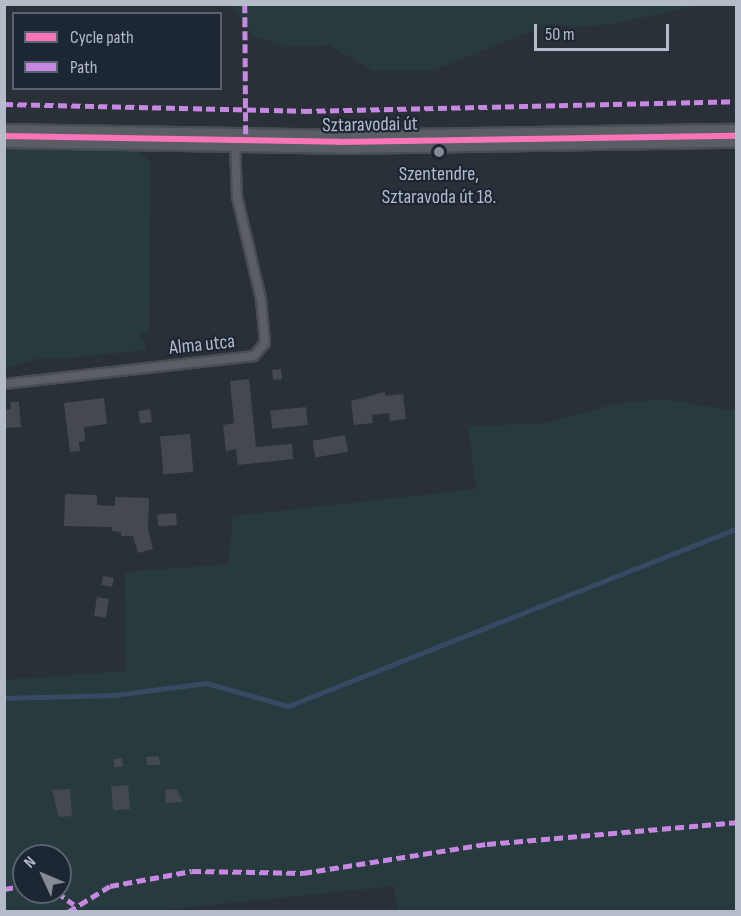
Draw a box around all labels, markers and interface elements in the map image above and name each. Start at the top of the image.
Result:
legend [12,12,222,90]
scale bar [537,12,672,50]
text: 50 m [545,24,575,45]
text: Cycle path [70,27,134,48]
text: Path [70,57,98,78]
street label: Sztaravodai út [322,112,418,138]
marker: Szentendre, Sztaravoda út 18. [432,145,446,159]
place label: Szentendre, Sztaravoda út 18. [382,162,496,209]
street label: Alma utca [168,330,236,360]
north arrow [12,844,72,904]
text: N [20,853,40,872]

